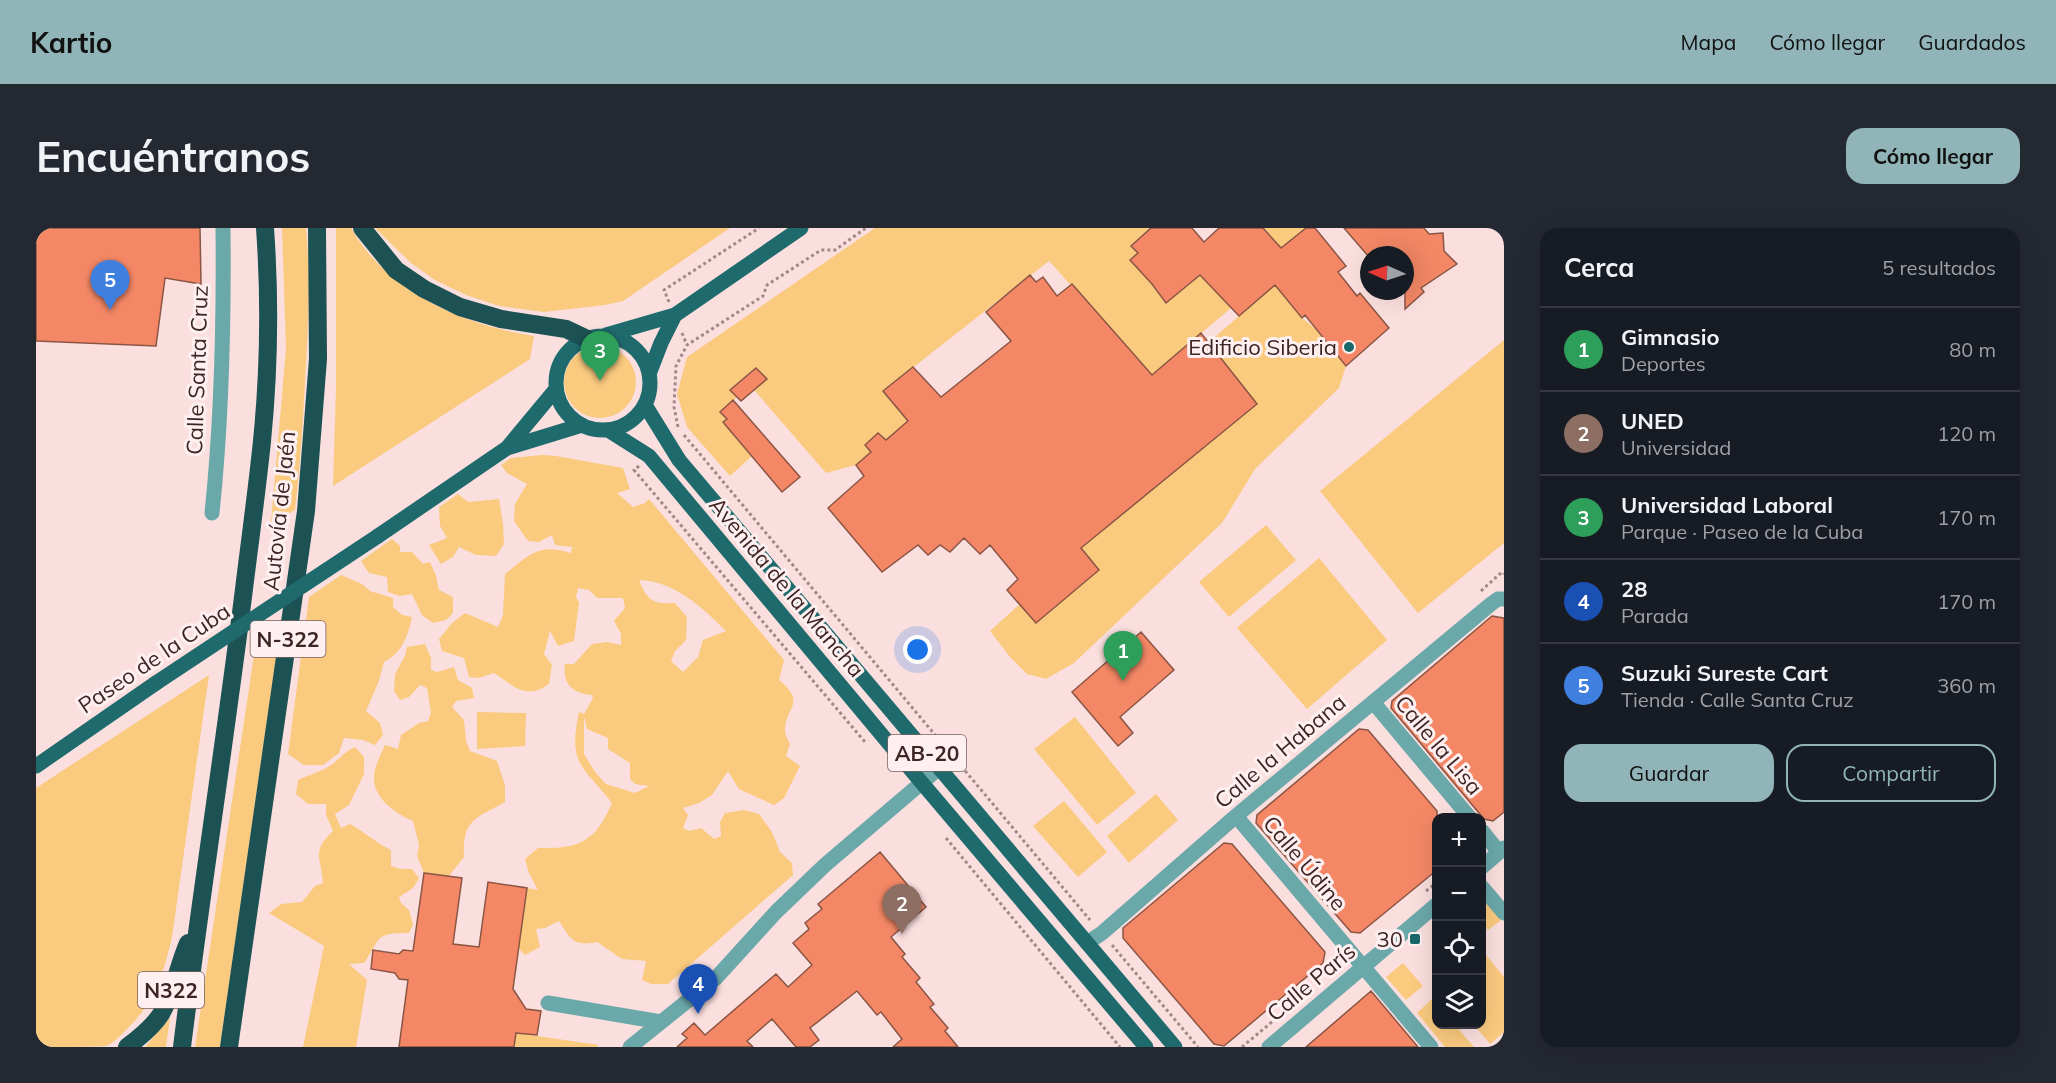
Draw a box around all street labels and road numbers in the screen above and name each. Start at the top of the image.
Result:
street label: Calle Santa Cruz [180,285,214,455]
street label: Autovía de Jaén [257,430,301,592]
street label: Avenida de la Mancha [704,491,870,683]
street label: Paseo de la Cuba [73,597,235,719]
road number: N-322 [250,621,326,657]
street label: Calle la Habana [1209,688,1351,814]
street label: Calle la Lisa [1389,689,1489,801]
road number: AB-20 [888,735,966,771]
street label: Calle Údine [1257,810,1353,916]
street label: Calle París [1261,937,1361,1027]
road number: N322 [138,972,204,1008]

